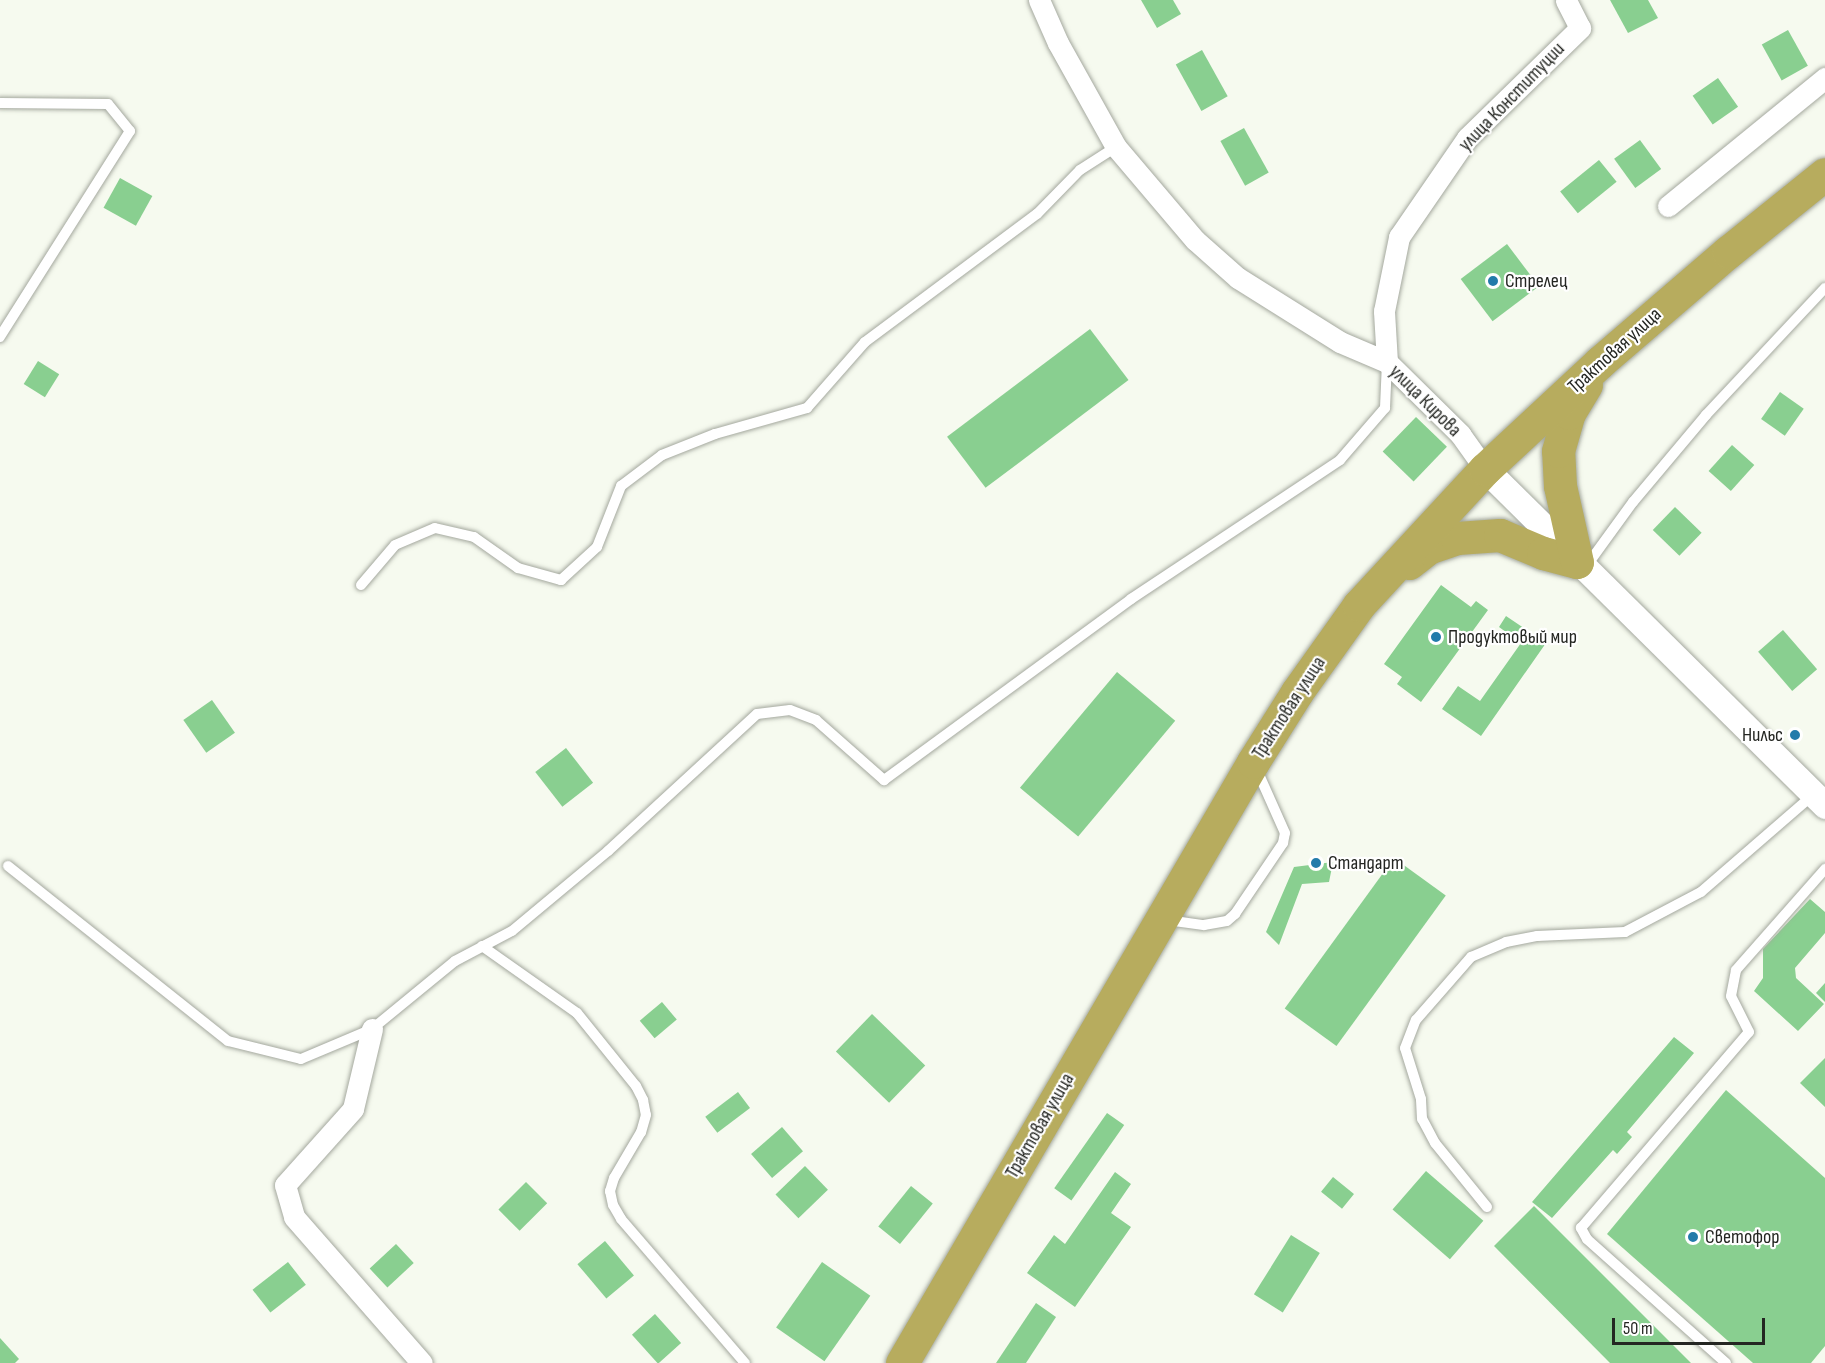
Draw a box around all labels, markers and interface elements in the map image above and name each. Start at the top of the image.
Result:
street label: улица Конституции [1454,37,1570,157]
place label: Стрелец [1505,269,1567,293]
marker: Стрелец [1486,274,1500,288]
street label: Трактовая улица [1563,303,1667,399]
street label: улица Кирова [1384,360,1466,442]
place label: Продуктовый мир [1448,625,1577,649]
marker: Продуктовый мир [1429,630,1443,644]
street label: Трактовая улица [1247,652,1331,764]
place label: Нильс [1742,723,1783,747]
marker: Нильс [1788,728,1802,742]
place label: Стандарт [1328,851,1404,875]
marker: Стандарт [1309,856,1323,870]
street label: Трактовая улица [1000,1069,1080,1183]
place label: Светофор [1705,1225,1780,1249]
marker: Светофор [1686,1230,1700,1244]
scale bar [1615,1306,1768,1344]
text: 50 m [1623,1318,1653,1339]

